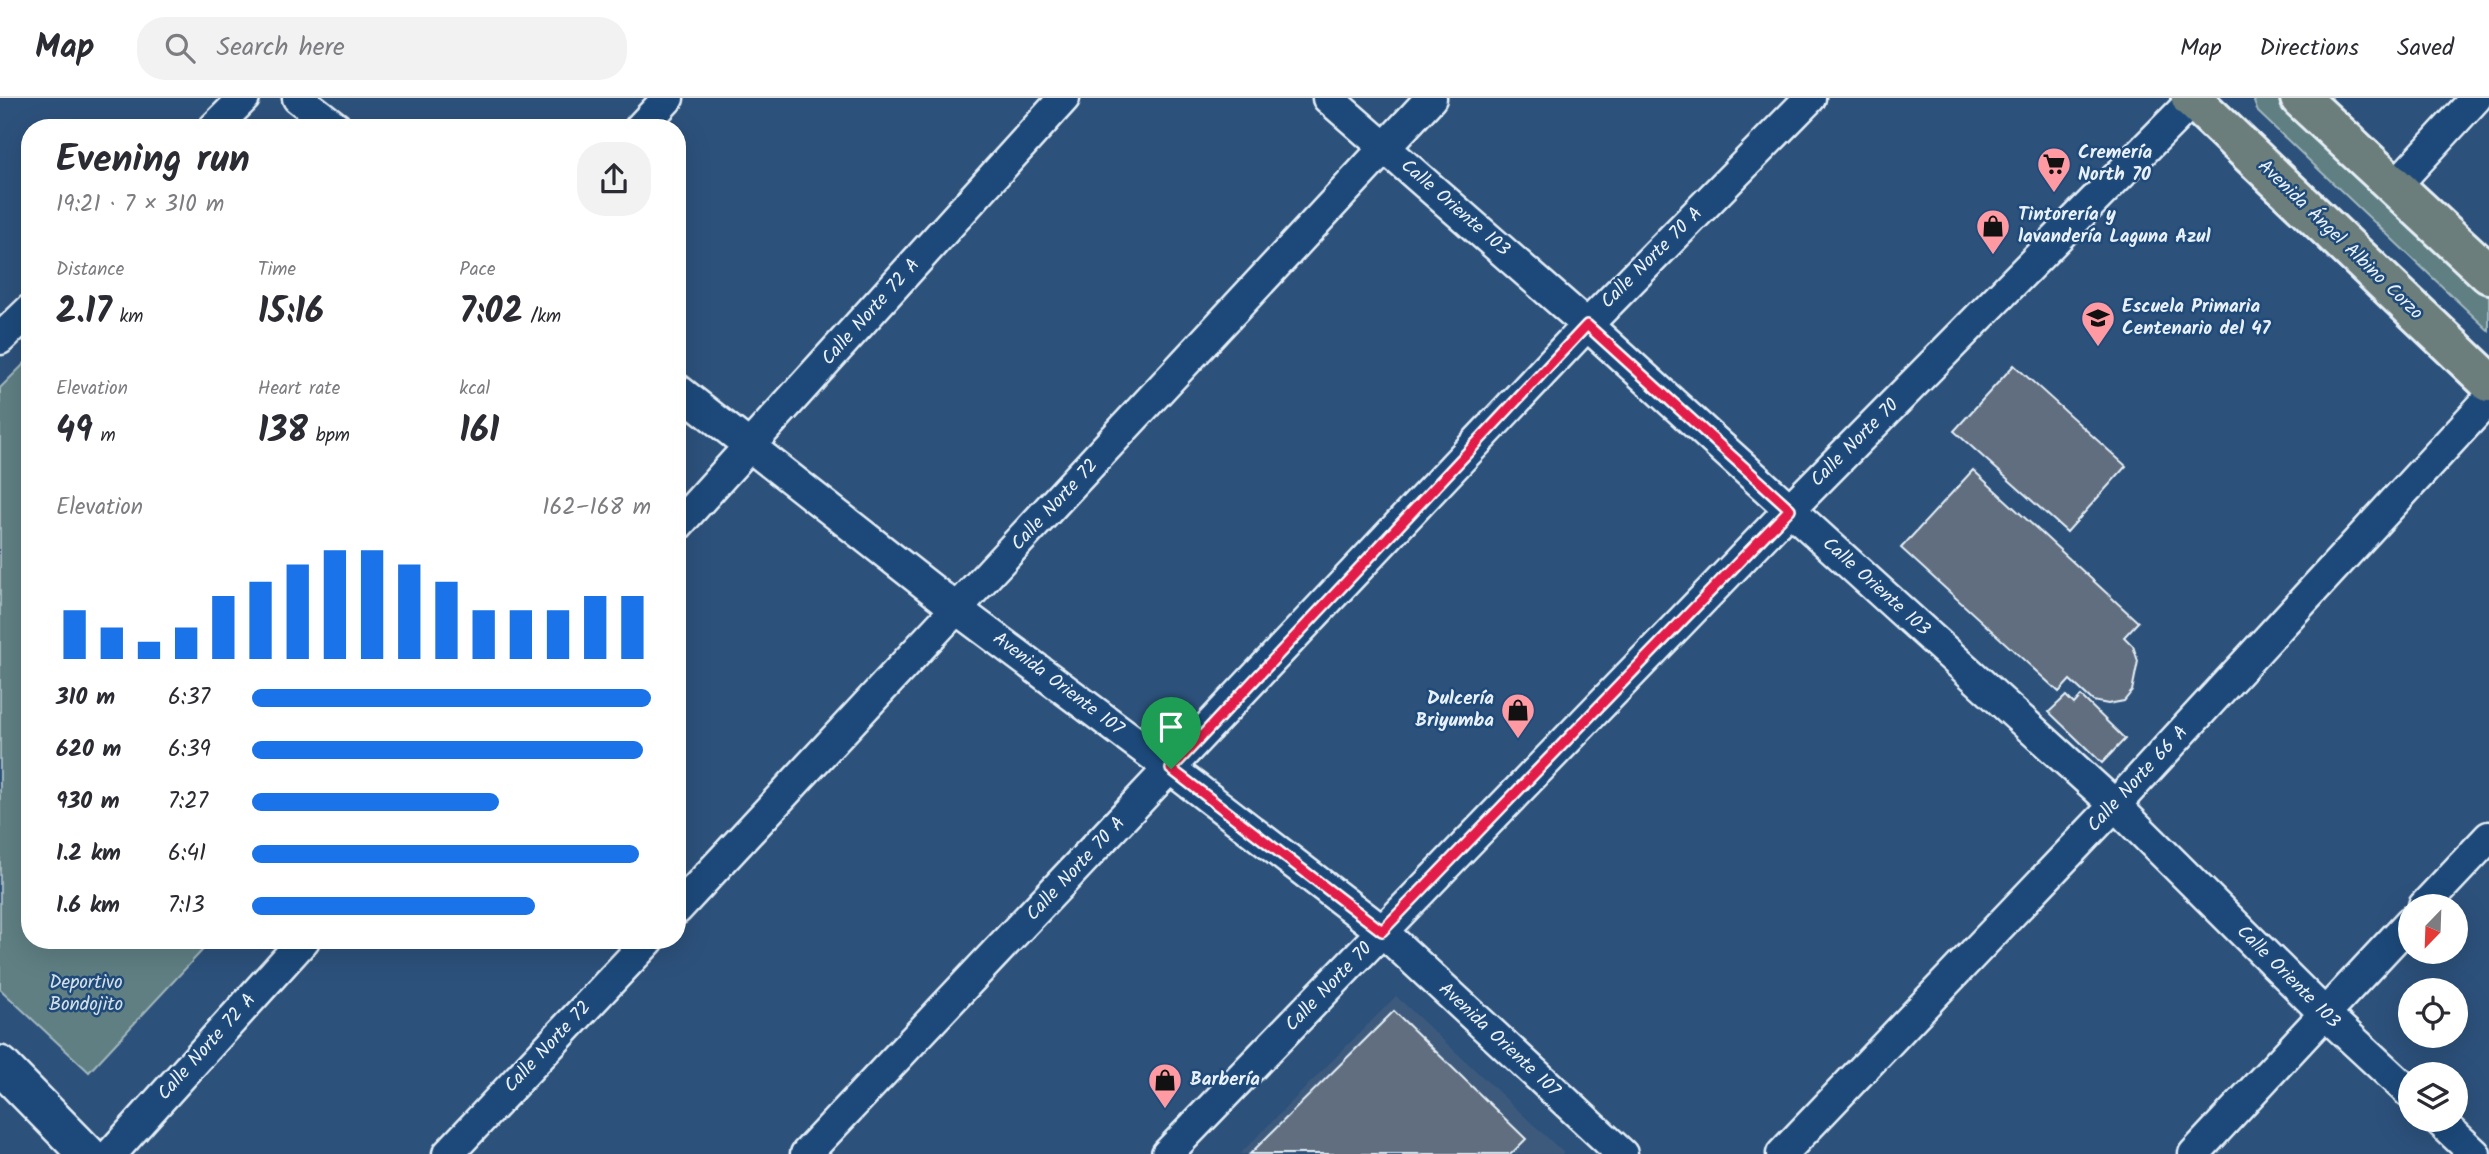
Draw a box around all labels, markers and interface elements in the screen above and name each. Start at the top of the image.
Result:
search box [137,17,627,80]
text: Map [35,22,95,75]
text: Search here [217,27,345,69]
icon: search [161,29,199,67]
text: Map [2180,29,2222,68]
text: Directions [2260,29,2359,68]
text: Saved [2397,29,2454,68]
text: Evening run [56,131,250,191]
place label: Cremería North 70 [2078,138,2153,190]
button: share [577,142,651,216]
supermarket icon: Cremería North 70 [2035,145,2073,194]
street label: Calle Oriente 103 [1394,152,1517,264]
street label: Avenida Ángel Albino Corzo [2250,153,2430,327]
text: 19:21 · 7 × 310 m [56,187,224,223]
street label: Calle Norte 70 A [1594,200,1710,316]
place label: Tintorería y lavandería Laguna Azul [2018,200,2212,252]
shop icon: Tintorería y lavandería Laguna Azul [1974,207,2012,256]
street label: Calle Norte 72 A [814,251,928,373]
text: Distance [56,255,124,285]
text: Time [258,255,296,285]
text: Pace [459,255,496,285]
text: 2.17 [56,285,112,341]
text: 15:16 [258,285,324,341]
text: 7:02 [459,285,523,341]
place label: Escuela Primaria Centenario del 47 [2122,292,2272,344]
school or university icon: Escuela Primaria Centenario del 47 [2079,299,2117,348]
text: km [112,302,143,332]
text: /km [523,302,561,332]
text: Elevation [56,374,128,404]
text: Heart rate [258,374,340,404]
text: kcal [459,374,490,404]
street label: Calle Norte 70 [1804,392,1906,494]
text: 49 [56,404,93,460]
text: 138 [258,404,308,460]
text: 161 [459,404,499,460]
text: m [93,421,116,451]
text: bpm [308,421,350,451]
street label: Calle Norte 72 [1004,452,1106,558]
text: Elevation [56,490,143,526]
text: 162–168 m [542,490,651,526]
street label: Calle Oriente 103 [1815,530,1937,644]
street label: Avenida Oriente 107 [986,625,1131,744]
text: 310 m [56,680,115,716]
text: 6:37 [168,680,210,716]
place label: Dulcería Briyumba [1415,684,1494,736]
shop icon: Dulcería Briyumba [1499,691,1537,740]
pin [1141,697,1201,769]
icon: arrive [1152,708,1190,746]
street label: Calle Norte 66 A [2080,719,2196,839]
text: 620 m [56,732,121,768]
text: 6:39 [168,732,211,768]
text: 930 m [56,784,120,820]
text: 7:27 [168,784,208,820]
street label: Calle Norte 70 A [1019,810,1133,928]
text: 1.2 km [56,836,121,872]
text: 6:41 [168,836,206,872]
text: 1.6 km [56,888,120,924]
text: 7:13 [168,888,205,924]
north arrow [2398,894,2468,964]
map controls [2398,894,2468,1132]
street label: Calle Oriente 103 [2229,918,2347,1036]
street label: Calle Norte 70 [1278,935,1380,1039]
park label: Deportivo Bondojito [49,968,123,1020]
street label: Avenida Oriente 107 [1431,975,1568,1106]
button: locate [2398,978,2468,1048]
street label: Calle Norte 72 A [150,986,264,1108]
street label: Calle Norte 72 [497,994,599,1100]
shop icon: Barbería [1146,1061,1184,1110]
button: layers [2398,1062,2468,1132]
place label: Barbería [1190,1065,1260,1095]

